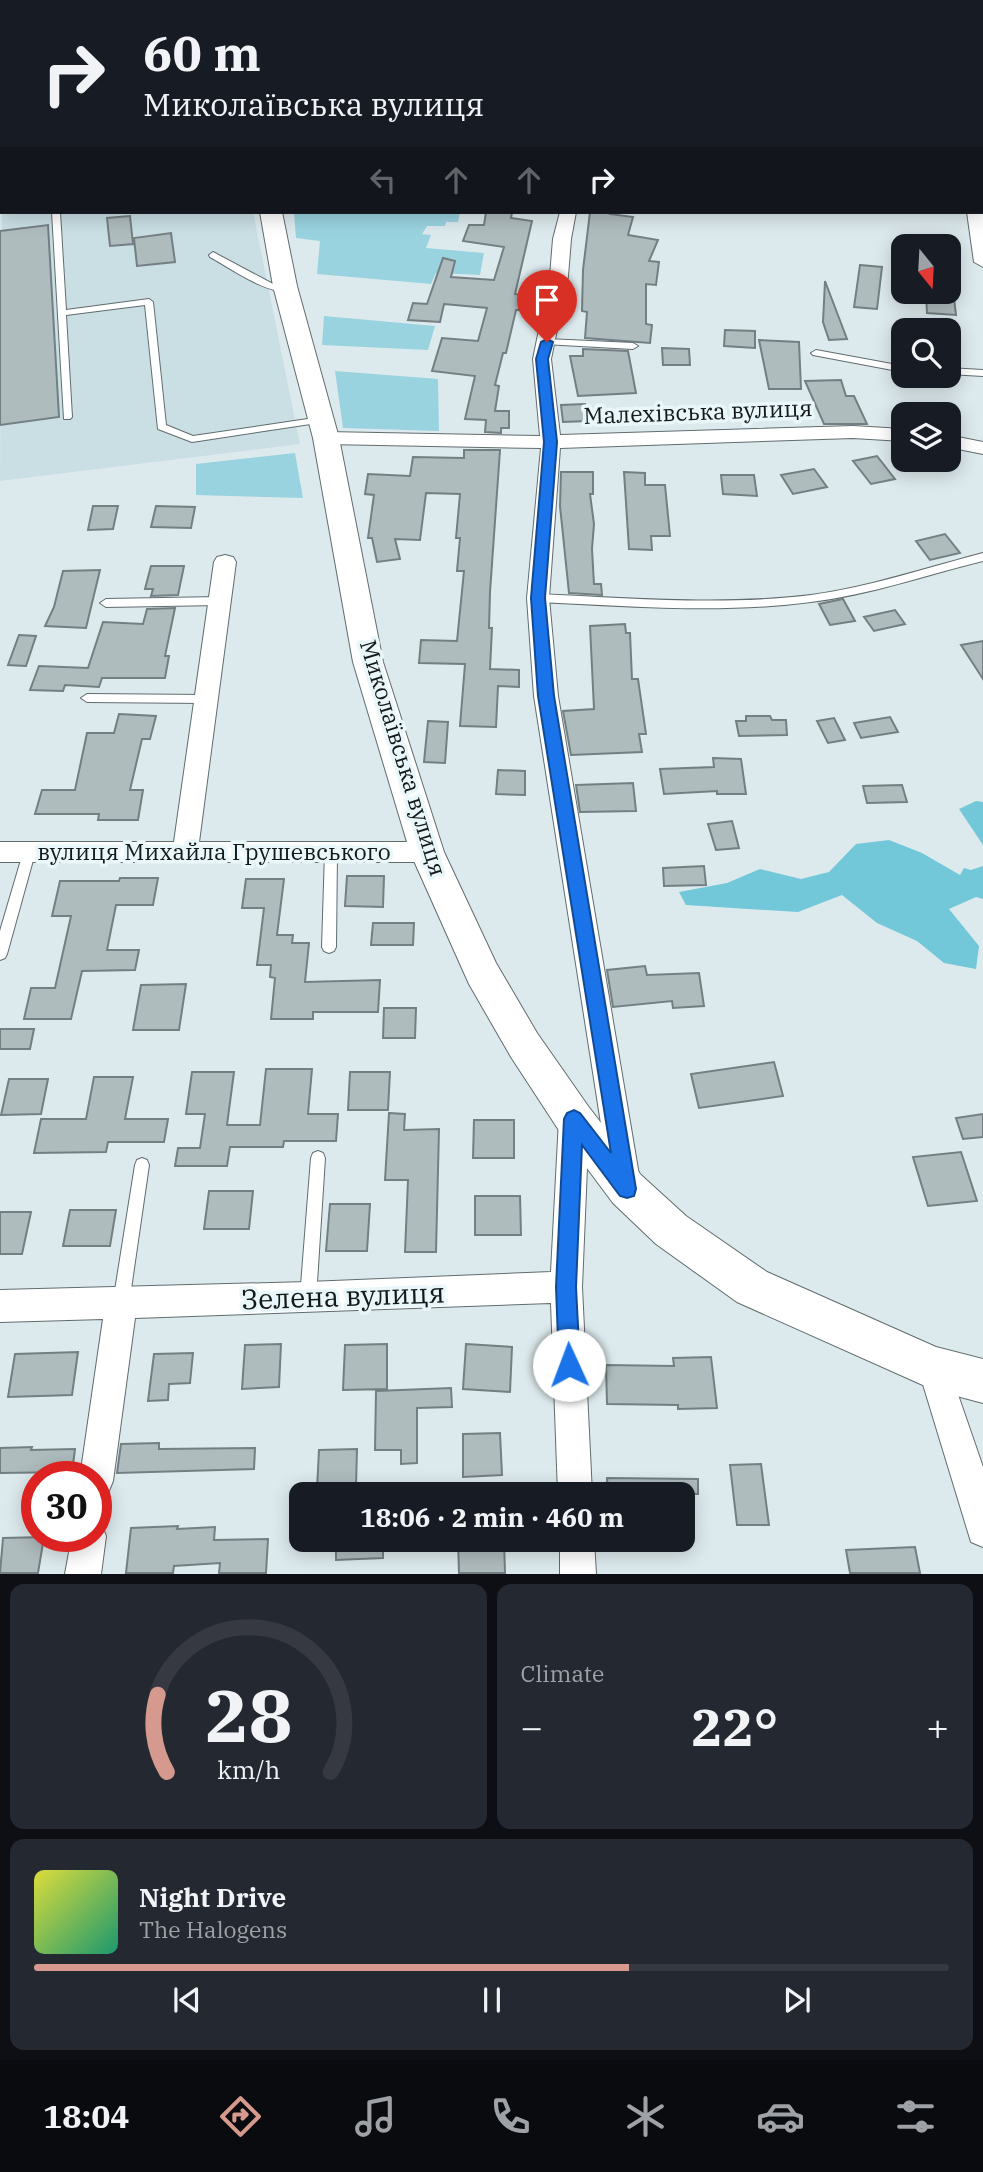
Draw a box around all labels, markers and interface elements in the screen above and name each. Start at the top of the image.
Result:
text: 60 m [143,21,261,84]
icon: right [28,28,119,119]
text: Миколаївська вулиця [143,83,484,125]
icon: left [364,161,402,199]
icon: ahead [437,161,475,199]
icon: ahead [510,161,548,199]
icon: right [583,161,621,199]
north arrow [891,234,961,304]
map controls [891,234,961,472]
pin [517,270,577,342]
icon: arrive [528,281,566,319]
button: search [891,318,961,388]
street label: Малехівська вулиця [583,392,813,430]
button: layers [891,402,961,472]
street label: Миколаївська вулиця [354,636,454,879]
street label: вулиця Михайла Грушевського [37,836,391,866]
street label: Зелена вулиця [241,1273,445,1318]
position arrow [532,1328,606,1402]
speed limit sign: 30 [21,1461,112,1552]
text: 18:06 · 2 min · 460 m [360,1500,624,1534]
text: Climate [521,1658,604,1688]
text: 28 [205,1668,292,1763]
text: 22° [691,1693,778,1760]
text: − [521,1702,543,1751]
text: + [926,1702,949,1751]
text: km/h [217,1753,280,1786]
text: Night Drive [139,1880,286,1914]
text: The Halogens [139,1914,287,1944]
icon: previous [168,1981,206,2019]
icon: pause [473,1981,511,2019]
icon: next [778,1981,816,2019]
icon: directions [216,2092,265,2141]
icon: music [351,2092,400,2141]
icon: phone [486,2092,535,2141]
icon: climate [621,2092,670,2141]
icon: car [756,2092,805,2141]
icon: filters [891,2092,940,2141]
text: 18:04 [43,2095,130,2137]

